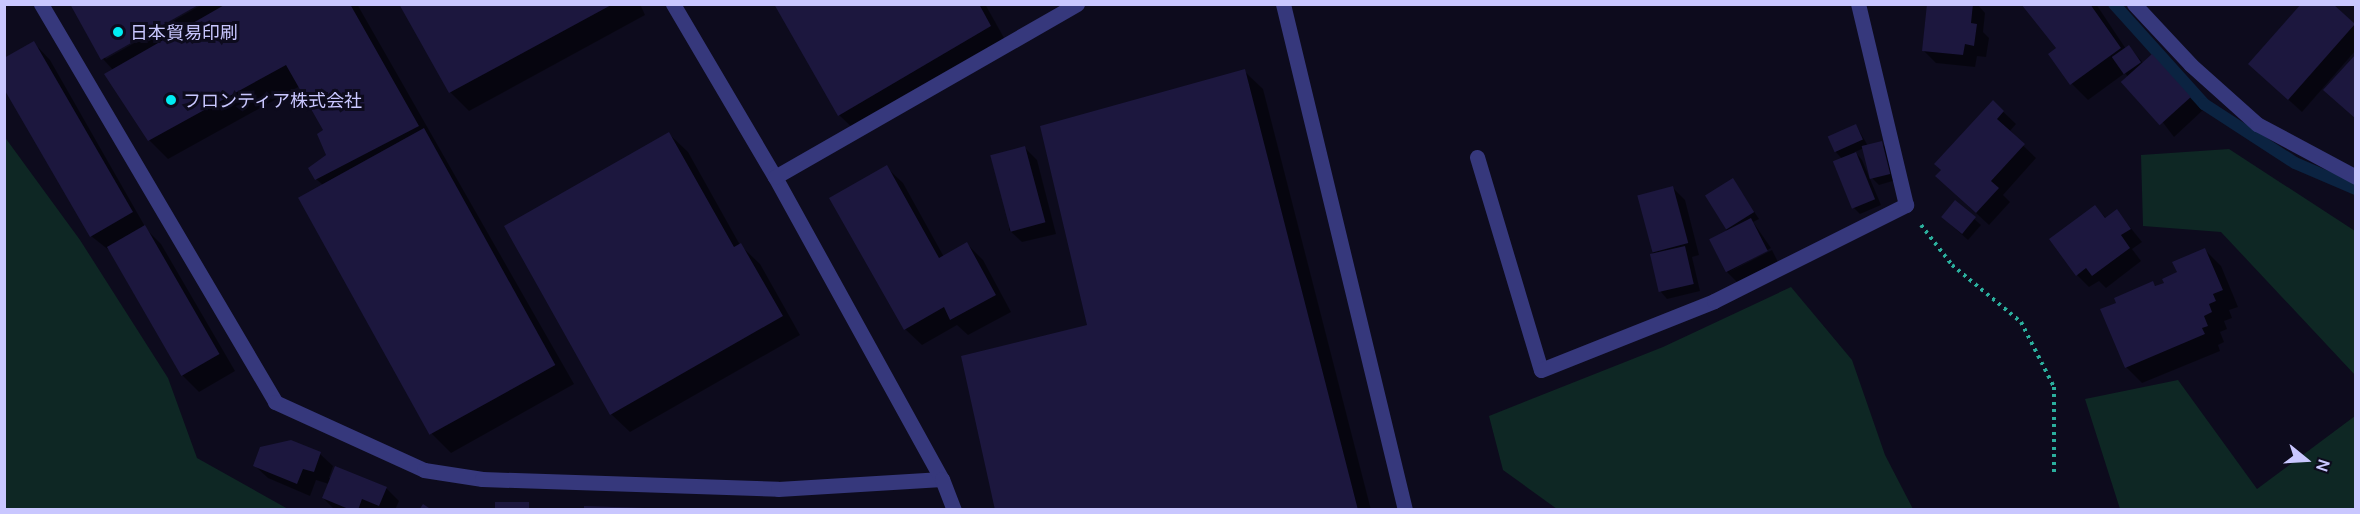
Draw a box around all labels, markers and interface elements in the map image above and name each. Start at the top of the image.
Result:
place label: 日本貿易印刷 [130,21,238,43]
marker: 日本貿易印刷 [111,25,125,39]
place label: フロンティア株式会社 [183,89,363,111]
marker: フロンティア株式会社 [164,93,178,107]
north arrow [2276,430,2336,490]
text: N [2311,457,2335,474]

